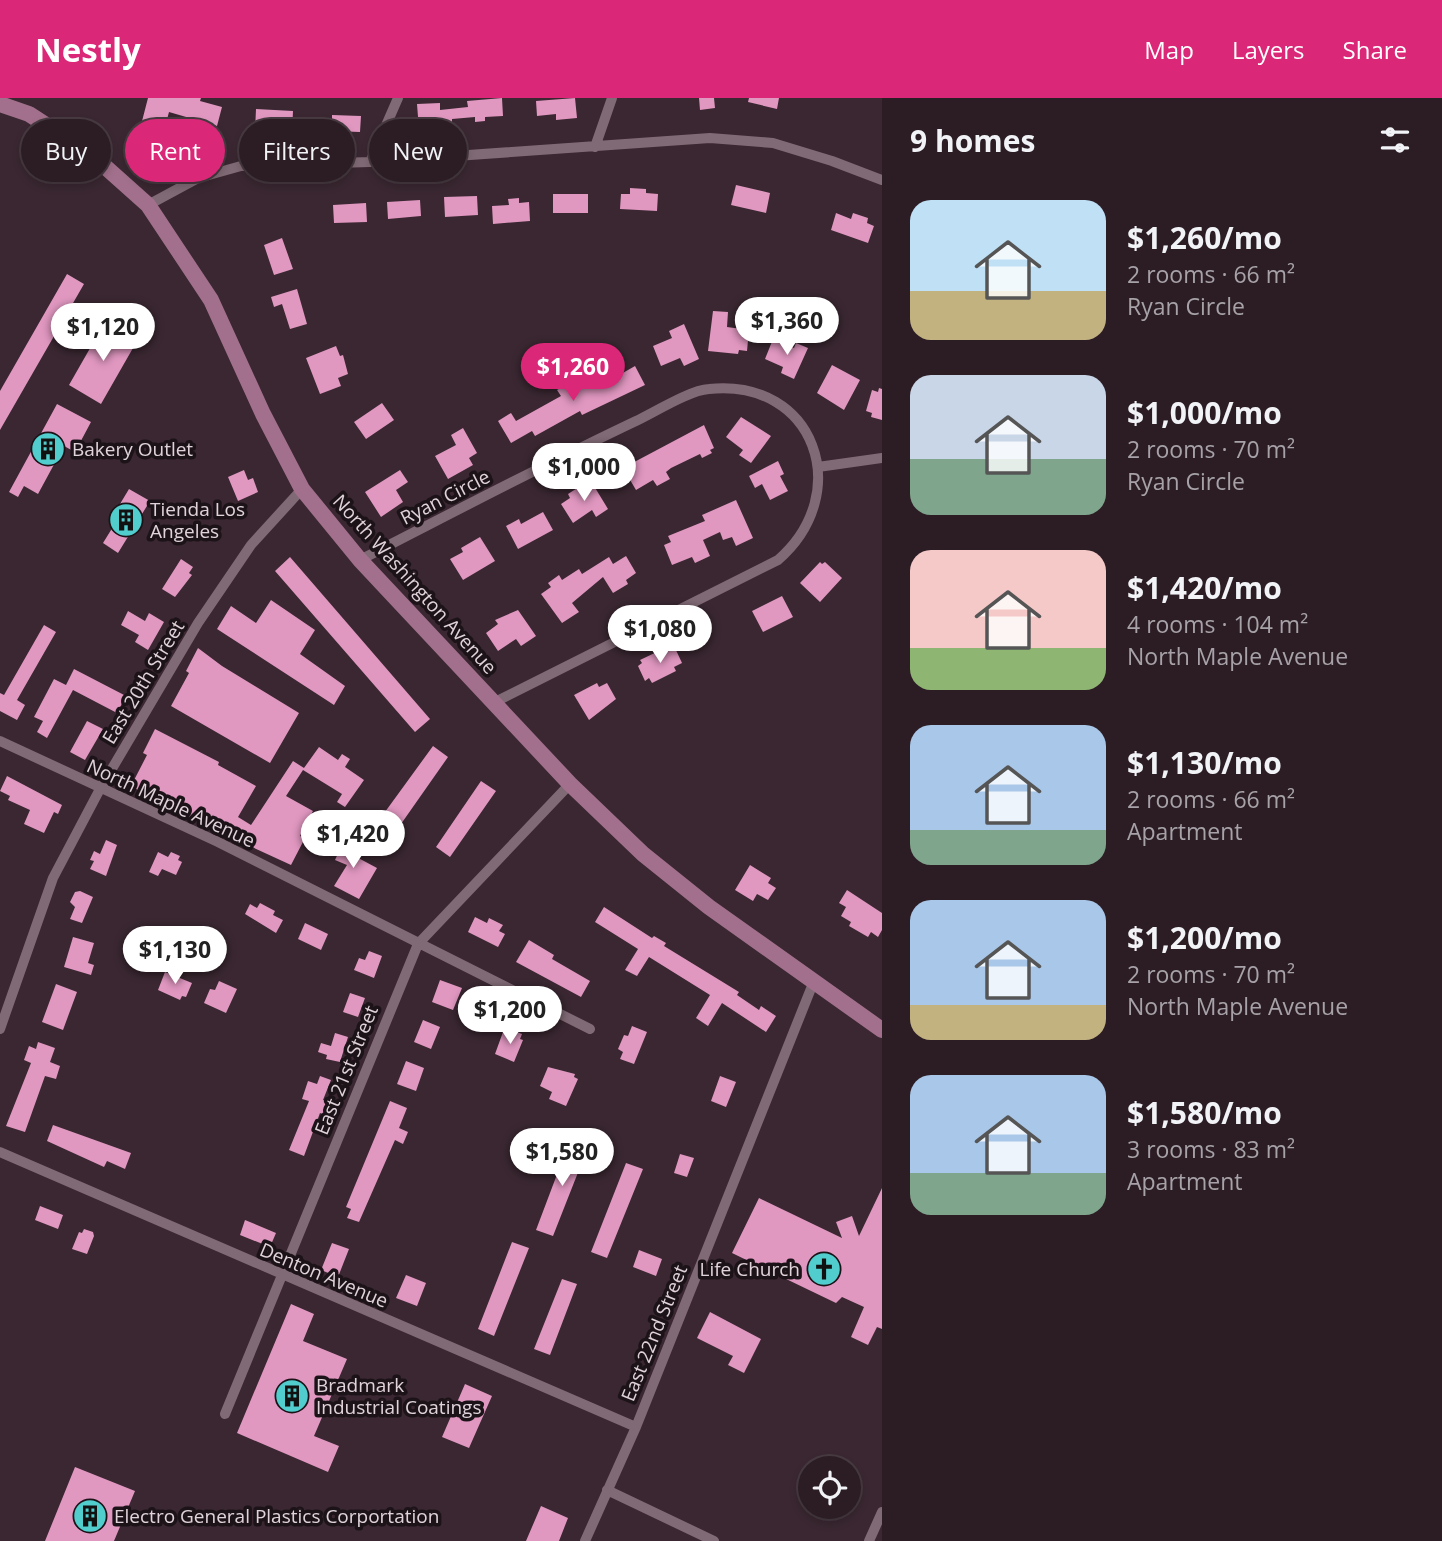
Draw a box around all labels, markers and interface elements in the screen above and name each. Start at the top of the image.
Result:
text: Nestly [35,27,141,72]
text: Map [1144,33,1194,66]
text: Layers [1232,33,1305,66]
text: Share [1343,33,1407,66]
chip: Buy [21,119,111,182]
chip: Rent [125,119,225,182]
chip: Filters [239,119,355,182]
chip: New [369,119,467,182]
text: 9 homes [910,120,1035,161]
icon: filters [1376,121,1414,159]
text: $1,260/mo [1127,217,1282,258]
icon: home [966,228,1050,312]
text: 2 rooms · 66 m² [1127,258,1295,290]
text: Ryan Circle [1127,290,1245,322]
pin: $1,360 [730,298,844,357]
pin: $1,120 [46,303,160,363]
text: $1,360 [751,304,823,336]
text: $1,120 [67,310,139,342]
pin: $1,260 [516,344,630,403]
text: $1,260 [537,350,609,382]
text: $1,000/mo [1127,392,1282,433]
icon: home [966,403,1050,487]
building icon: Bakery Outlet [29,430,67,468]
text: 2 rooms · 70 m² [1127,433,1295,465]
place label: Bakery Outlet [72,436,193,462]
pin: $1,000 [527,444,641,503]
text: $1,000 [548,450,620,482]
street label: Ryan Circle [396,463,494,531]
text: Ryan Circle [1127,465,1245,497]
street label: North Washington Avenue [327,489,503,679]
place label: Tienda Los Angeles [150,496,245,544]
building icon: Tienda Los Angeles [107,501,145,539]
text: $1,420/mo [1127,567,1282,608]
icon: home [966,578,1050,662]
pin: $1,080 [603,606,717,665]
text: 4 rooms · 104 m² [1127,608,1308,640]
text: $1,080 [624,612,696,644]
street label: East 20th Street [96,615,190,749]
text: North Maple Avenue [1127,640,1348,672]
text: $1,130/mo [1127,742,1282,783]
street label: North Maple Avenue [83,753,259,853]
icon: home [966,753,1050,837]
text: 2 rooms · 66 m² [1127,783,1295,815]
pin: $1,420 [296,810,410,870]
text: Apartment [1127,815,1243,847]
text: $1,420 [317,817,389,849]
text: $1,200/mo [1127,917,1282,958]
pin: $1,130 [118,926,232,986]
icon: home [966,928,1050,1012]
text: $1,130 [139,933,211,965]
text: 2 rooms · 70 m² [1127,958,1295,990]
pin: $1,200 [453,986,567,1046]
text: North Maple Avenue [1127,990,1348,1022]
text: $1,200 [474,993,546,1025]
street label: East 21st Street [308,1001,384,1139]
text: $1,580/mo [1127,1092,1282,1133]
icon: home [966,1103,1050,1187]
pin: $1,580 [505,1128,619,1188]
text: 3 rooms · 83 m² [1127,1133,1295,1165]
text: $1,580 [526,1135,598,1167]
text: Apartment [1127,1165,1243,1197]
street label: Denton Avenue [256,1236,392,1314]
church icon: Life Church [805,1250,843,1288]
place label: Life Church [699,1256,800,1282]
street label: East 22nd Street [615,1261,693,1405]
place label: Bradmark Industrial Coatings [316,1372,481,1420]
building icon: Bradmark Industrial Coatings [273,1377,311,1415]
map controls [798,1456,861,1519]
button: locate [798,1456,861,1519]
building icon: Electro General Plastics Corportation [71,1497,109,1535]
place label: Electro General Plastics Corportation [114,1503,439,1529]

